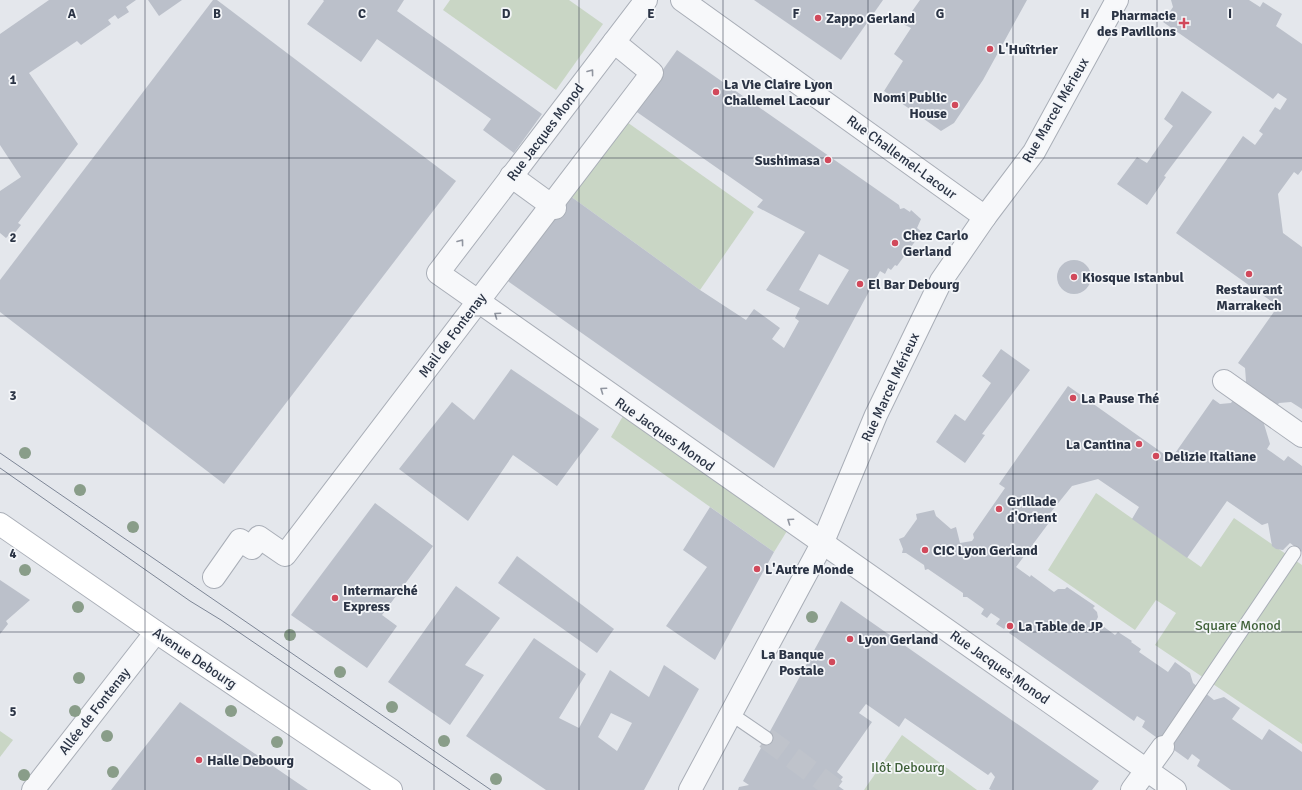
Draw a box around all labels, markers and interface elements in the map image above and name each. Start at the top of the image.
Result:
text: A [68,6,77,22]
text: B [213,6,221,22]
text: C [358,6,366,22]
text: D [502,6,511,22]
text: E [647,6,655,22]
text: F [793,6,800,22]
text: G [936,6,944,22]
text: H [1081,6,1089,22]
text: I [1228,6,1232,22]
place label: Pharmacie des Pavillons [1097,7,1176,40]
place label: Zappo Gerland [826,10,916,27]
marker: Zappo Gerland [813,13,823,23]
marker: Pharmacie des Pavillons [1179,18,1189,28]
place label: L'Huîtrier [998,41,1058,58]
marker: L'Huîtrier [985,44,995,54]
street label: Rue Marcel Mérieux [1018,54,1093,166]
one-way arrow [586,70,593,77]
text: 1 [9,72,17,88]
place label: La Vie Claire Lyon Challemel Lacour [724,76,833,109]
street label: Rue Jacques Monod [503,80,588,184]
marker: La Vie Claire Lyon Challemel Lacour [711,87,721,97]
place label: Nomi Public House [873,89,947,122]
marker: Nomi Public House [950,100,960,110]
street label: Rue Challemel-Lacour [843,112,961,204]
place label: Sushimasa [755,152,820,169]
marker: Sushimasa [823,155,833,165]
place label: Chez Carlo Gerland [903,227,968,260]
text: 2 [9,230,17,246]
marker: Chez Carlo Gerland [890,238,900,248]
one-way arrow [456,240,463,247]
place label: Kiosque Istanbul [1082,269,1184,286]
marker: Restaurant Marrakech [1244,269,1254,279]
marker: Kiosque Istanbul [1069,272,1079,282]
place label: El Bar Debourg [868,276,960,293]
marker: El Bar Debourg [855,279,865,289]
place label: Restaurant Marrakech [1215,281,1283,314]
street label: Mail de Fontenay [415,289,490,381]
one-way arrow [494,312,501,320]
street label: Rue Marcel Mérieux [858,329,923,444]
text: 3 [9,388,17,404]
one-way arrow [601,388,608,395]
place label: La Pause Thé [1081,390,1159,407]
marker: La Pause Thé [1068,393,1078,403]
street label: Rue Jacques Monod [612,394,718,475]
place label: La Cantina [1066,436,1131,453]
marker: La Cantina [1134,439,1144,449]
place label: Delizie Italiane [1164,448,1256,465]
marker: Delizie Italiane [1151,451,1161,461]
place label: Grillade d'Orient [1007,493,1058,526]
marker: Grillade d'Orient [994,504,1004,514]
one-way arrow [787,518,794,526]
place label: CIC Lyon Gerland [933,542,1038,559]
marker: CIC Lyon Gerland [920,545,930,555]
text: 4 [9,546,17,562]
place label: L'Autre Monde [765,561,854,578]
marker: L'Autre Monde [752,564,762,574]
place label: Intermarché Express [343,582,418,615]
marker: Intermarché Express [330,593,340,603]
park label: Square Monod [1195,617,1281,634]
place label: La Table de JP [1018,618,1103,635]
marker: La Table de JP [1005,621,1015,631]
street label: Avenue Debourg [149,624,240,693]
street label: Rue Jacques Monod [947,627,1053,708]
place label: Lyon Gerland [858,631,939,648]
marker: Lyon Gerland [845,634,855,644]
place label: La Banque Postale [761,646,824,679]
marker: La Banque Postale [827,657,837,667]
street label: Allée de Fontenay [55,664,134,758]
text: 5 [9,704,17,720]
place label: Halle Debourg [207,752,294,769]
marker: Halle Debourg [194,755,204,765]
park label: Ilôt Debourg [871,759,945,776]

